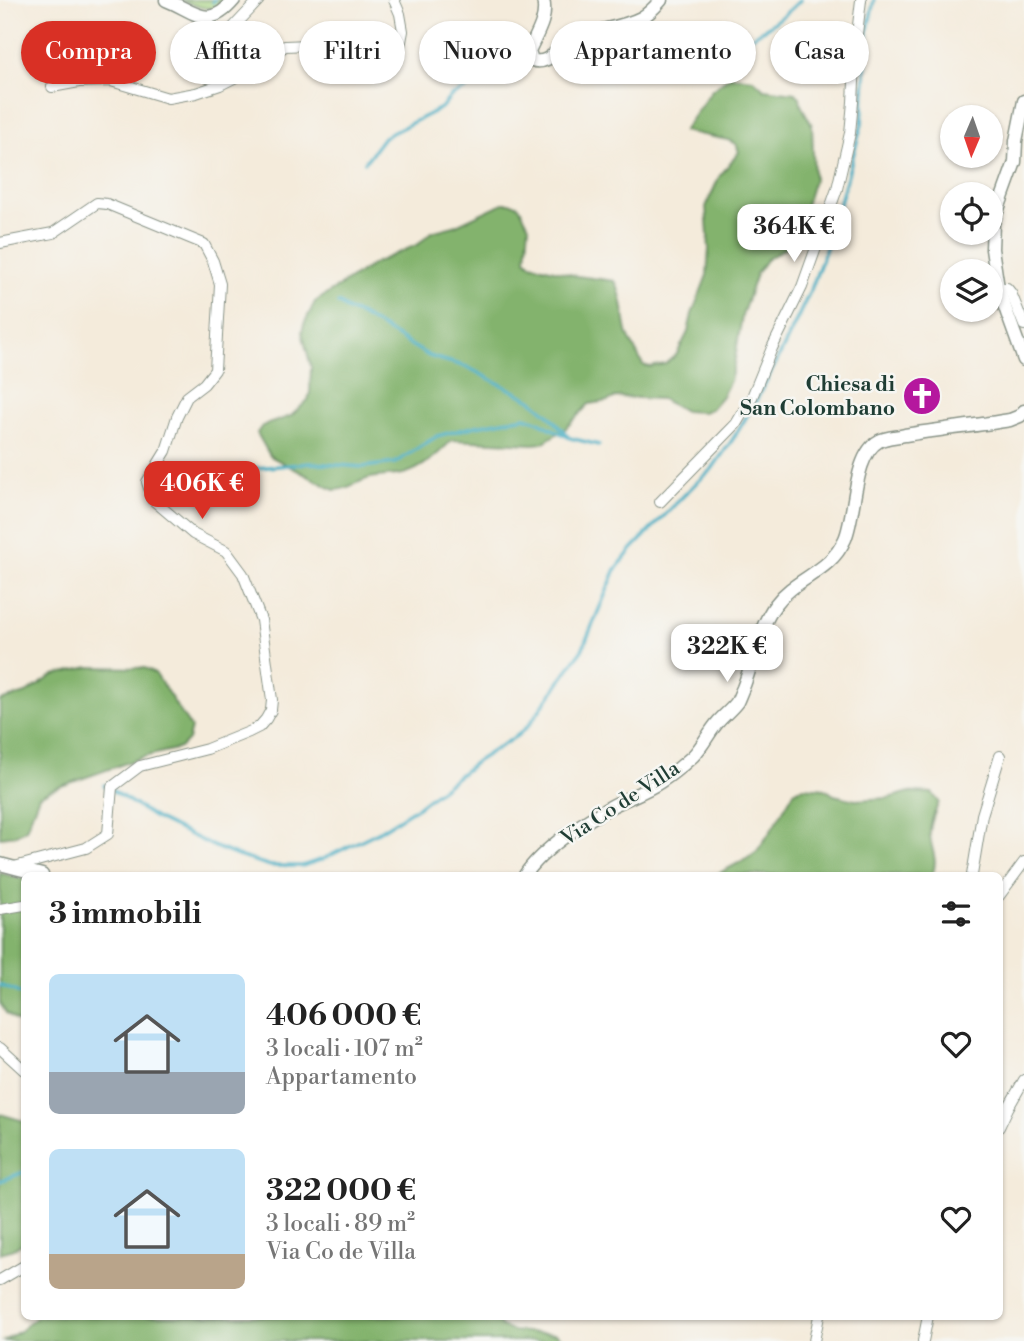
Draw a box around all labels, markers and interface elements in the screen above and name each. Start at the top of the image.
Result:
chip: Compra [21,21,156,84]
chip: Affitta [170,21,285,84]
chip: Filtri [299,21,405,84]
chip: Nuovo [419,21,536,84]
chip: Appartamento [550,21,756,84]
chip: Casa [770,21,869,84]
north arrow [940,105,1003,168]
map controls [940,105,1003,322]
button: locate [940,182,1003,245]
pin: 364K € [737,204,851,264]
text: 364K € [753,213,835,241]
button: layers [940,259,1003,322]
place label: Chiesa di San Colombano [740,372,895,422]
church icon: Chiesa di San Colombano [901,375,943,417]
pin: 406K € [145,462,259,521]
text: 406K € [160,470,244,498]
pin: 322K € [670,624,784,684]
text: 322K € [687,633,767,661]
street label: Via Co de Villa [555,755,685,853]
text: 3 immobili [49,895,202,933]
icon: filters [937,895,975,933]
text: 406 000 € [266,997,421,1035]
icon: home [105,1002,189,1086]
icon: heart [937,1025,975,1063]
text: 3 locali · 107 m² [266,1035,423,1063]
text: Appartamento [266,1063,417,1091]
text: 322 000 € [266,1172,416,1210]
icon: home [105,1177,189,1261]
icon: heart [937,1200,975,1238]
text: 3 locali · 89 m² [266,1210,415,1238]
text: Via Co de Villa [266,1238,416,1266]

